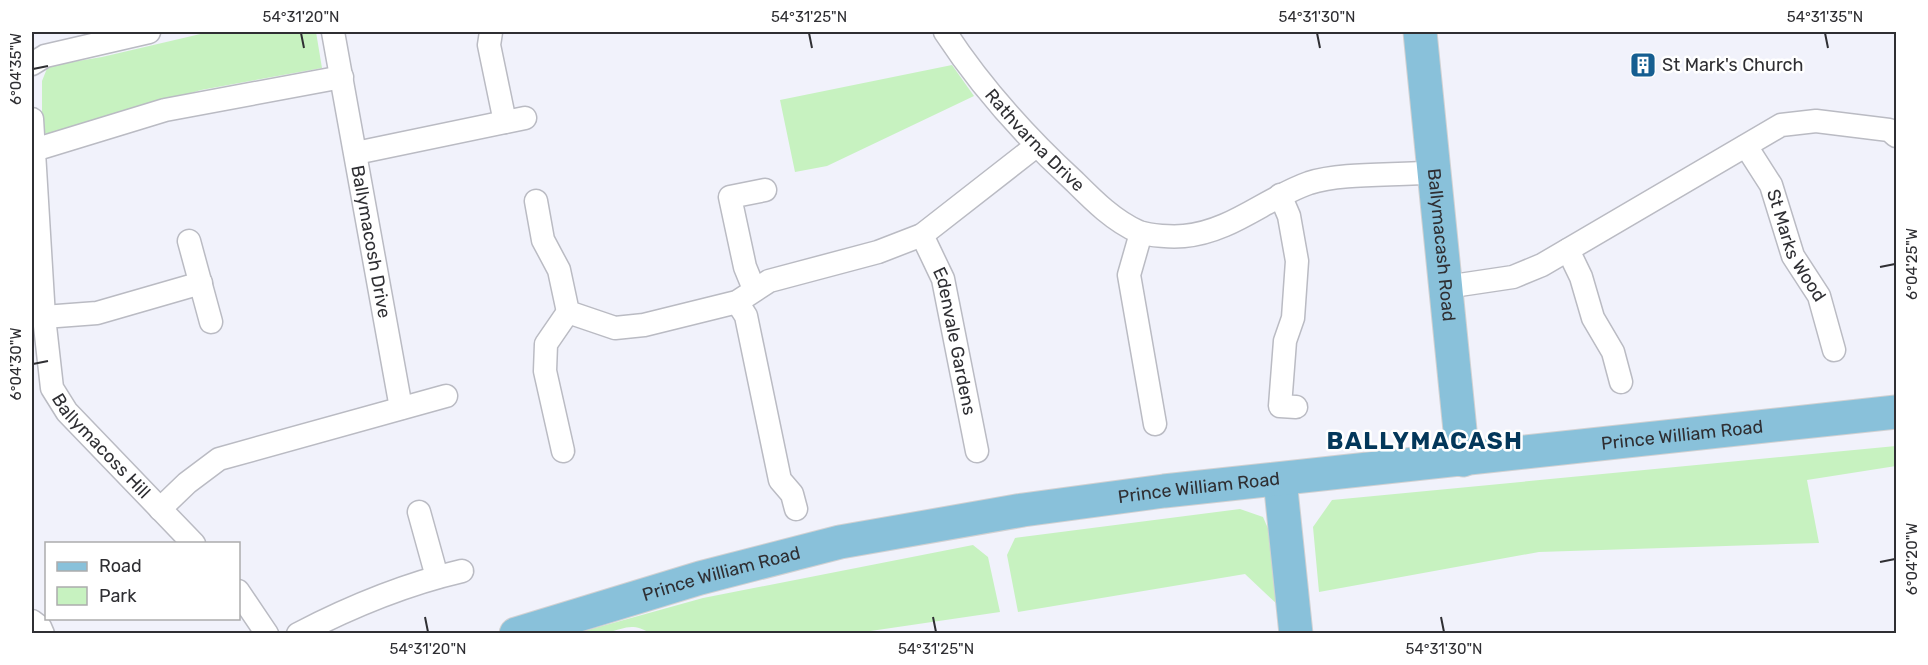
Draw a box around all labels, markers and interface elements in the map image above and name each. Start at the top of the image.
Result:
text: 54°31'20"N [263,8,339,26]
text: 54°31'25"N [771,8,847,26]
text: 54°31'30"N [1278,8,1356,26]
text: 54°31'35"N [1787,8,1863,26]
text: 6°04'35"W [7,33,25,105]
building icon: St Mark's Church [1628,50,1658,80]
place label: St Mark's Church [1662,54,1803,76]
street label: Rathvarna Drive [980,84,1089,196]
street label: Ballymacosh Drive [346,163,396,320]
street label: Ballymacash Road [1423,167,1460,323]
street label: St Marks Wood [1762,186,1831,306]
text: 6°04'25"W [1903,228,1921,300]
street label: Edenvale Gardens [928,263,981,417]
text: 6°04'30"W [7,328,25,400]
street label: Ballymacoss Hill [47,389,155,503]
street label: Prince William Road [1600,415,1764,455]
district label: BALLYMACASH [1327,427,1523,455]
street label: Prince William Road [1117,468,1281,508]
text: 6°04'20"W [1903,523,1921,595]
legend [45,542,240,620]
street label: Prince William Road [640,542,803,606]
text: Road [99,555,142,577]
text: Park [99,585,137,607]
text: 54°31'20"N [390,640,466,658]
text: 54°31'25"N [898,640,974,658]
text: 54°31'30"N [1405,640,1483,658]

